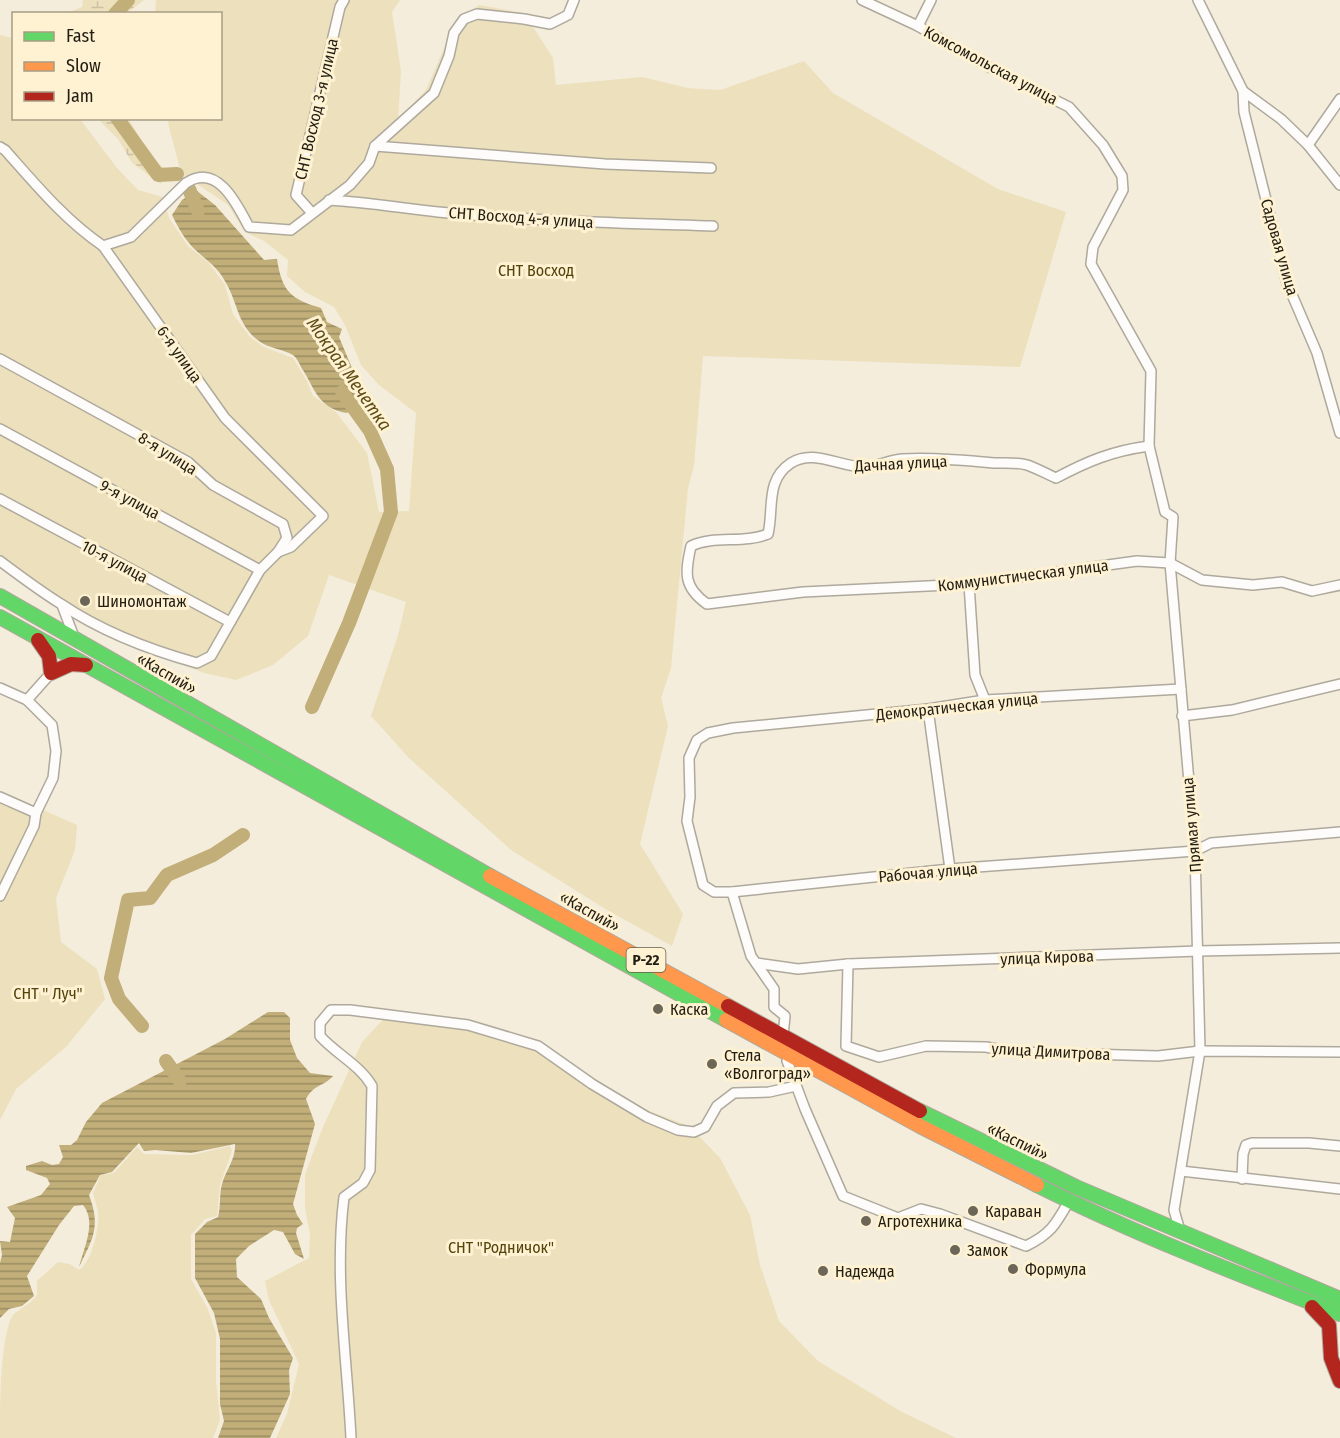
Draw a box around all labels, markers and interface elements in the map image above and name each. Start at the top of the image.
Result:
legend [12,12,222,120]
street label: Комсомольская улица [921,22,1061,109]
text: Fast [66,25,95,47]
street label: СНТ Восход 3-я улица [291,36,342,182]
text: Slow [66,55,101,77]
text: Jam [66,85,94,107]
street label: Садовая улица [1257,197,1302,298]
street label: СНТ Восход 4-я улица [448,203,594,232]
park label: СНТ Восход [498,261,574,280]
water label: Мокрая Мечетка [302,313,396,435]
street label: 6-я улица [153,322,206,387]
street label: 8-я улица [135,428,201,479]
street label: Дачная улица [853,452,948,475]
street label: 9-я улица [96,476,163,523]
street label: 10-я улица [78,536,151,587]
street label: Коммунистическая улица [937,556,1110,595]
place label: Шиномонтаж [97,592,187,611]
marker: Шиномонтаж [78,594,92,608]
street label: «Каспий» [133,649,200,698]
street label: Демократическая улица [874,689,1039,725]
street label: Прямая улица [1178,777,1205,873]
street label: Рабочая улица [878,859,979,886]
street label: «Каспий» [556,887,623,936]
street label: улица Кирова [1000,946,1094,969]
road number: Р-22 [626,948,666,972]
park label: СНТ " Луч" [13,984,83,1003]
place label: Каска [670,1000,708,1019]
marker: Каска [651,1002,665,1016]
street label: улица Димитрова [991,1039,1111,1064]
place label: Стела «Волгоград» [724,1046,811,1083]
marker: Стела «Волгоград» [705,1057,719,1071]
street label: «Каспий» [984,1118,1052,1164]
place label: Караван [985,1202,1042,1221]
marker: Караван [966,1204,980,1218]
place label: Агротехника [878,1212,962,1231]
marker: Агротехника [859,1214,873,1228]
park label: СНТ "Родничок" [448,1238,554,1257]
place label: Замок [967,1241,1009,1260]
marker: Замок [948,1243,962,1257]
place label: Формула [1025,1260,1087,1279]
place label: Надежда [835,1262,895,1281]
marker: Формула [1006,1262,1020,1276]
marker: Надежда [816,1264,830,1278]

